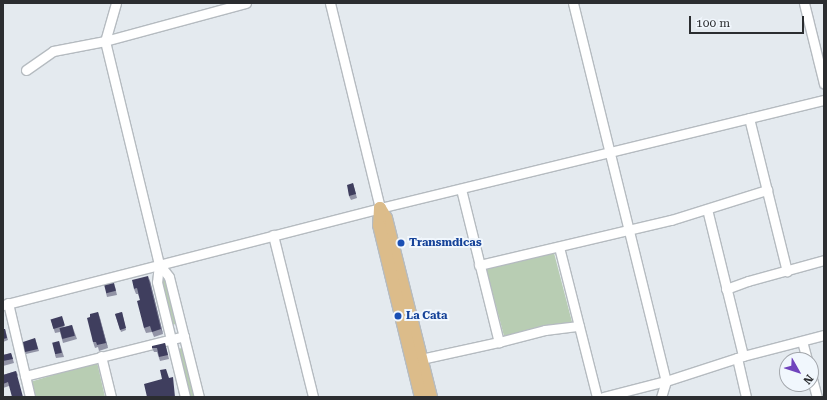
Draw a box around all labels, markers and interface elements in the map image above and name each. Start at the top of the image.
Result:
scale bar [691,8,806,34]
text: 100 m [696,16,730,30]
place label: Transmdicas [409,236,482,250]
marker: Transmdicas [396,238,406,248]
place label: La Cata [406,309,447,323]
marker: La Cata [393,311,403,321]
north arrow [779,352,819,392]
text: N [800,372,816,387]

